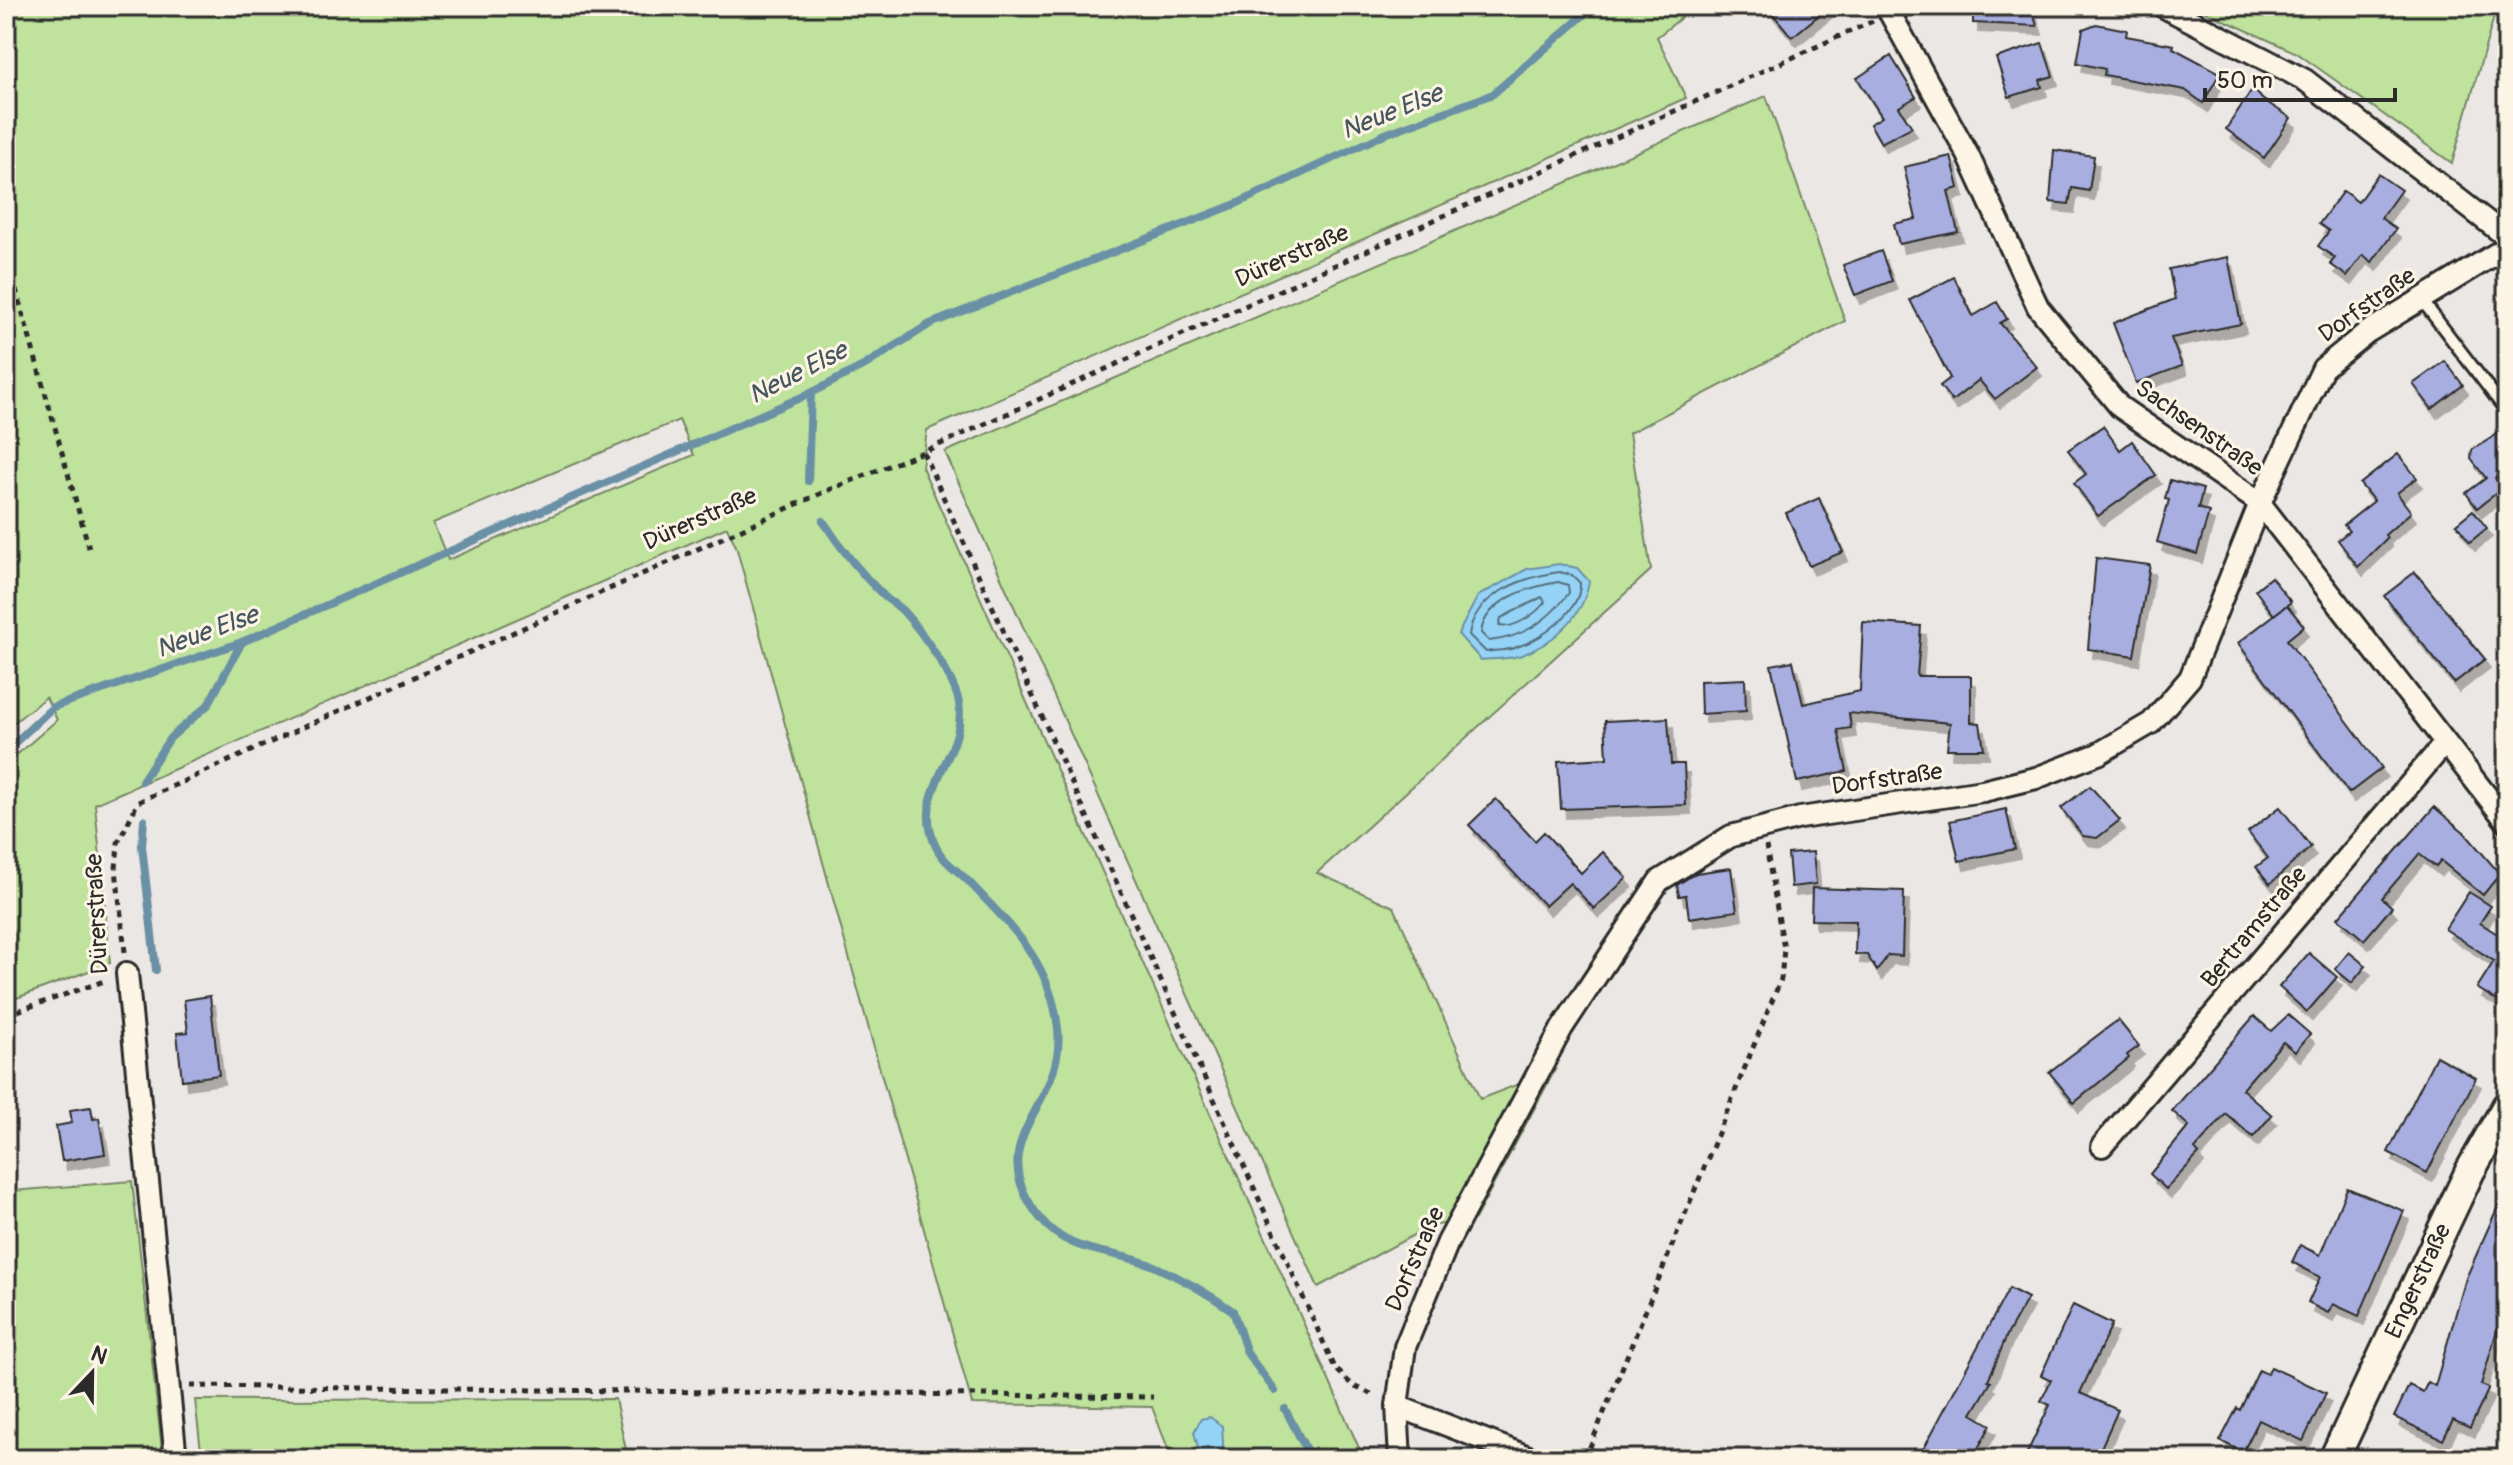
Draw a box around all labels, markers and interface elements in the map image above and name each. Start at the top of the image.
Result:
scale bar [2205,52,2395,102]
text: 50 m [2217,66,2273,95]
water label: Neue Else [1337,76,1449,147]
street label: Dürerstraße [1231,218,1353,294]
street label: Dorfstraße [2313,261,2421,349]
water label: Neue Else [743,334,854,411]
street label: Sachsenstraße [2130,373,2268,483]
street label: Dürerstraße [639,481,761,557]
water label: Neue Else [152,598,264,665]
street label: Dorfstraße [1830,757,1944,801]
street label: Dürerstraße [79,853,115,975]
street label: Bertramstraße [2195,860,2313,994]
street label: Dorfstraße [1379,1202,1451,1316]
street label: Engerstraße [2379,1219,2457,1343]
north arrow [52,1333,132,1413]
text: N [87,1340,111,1371]

